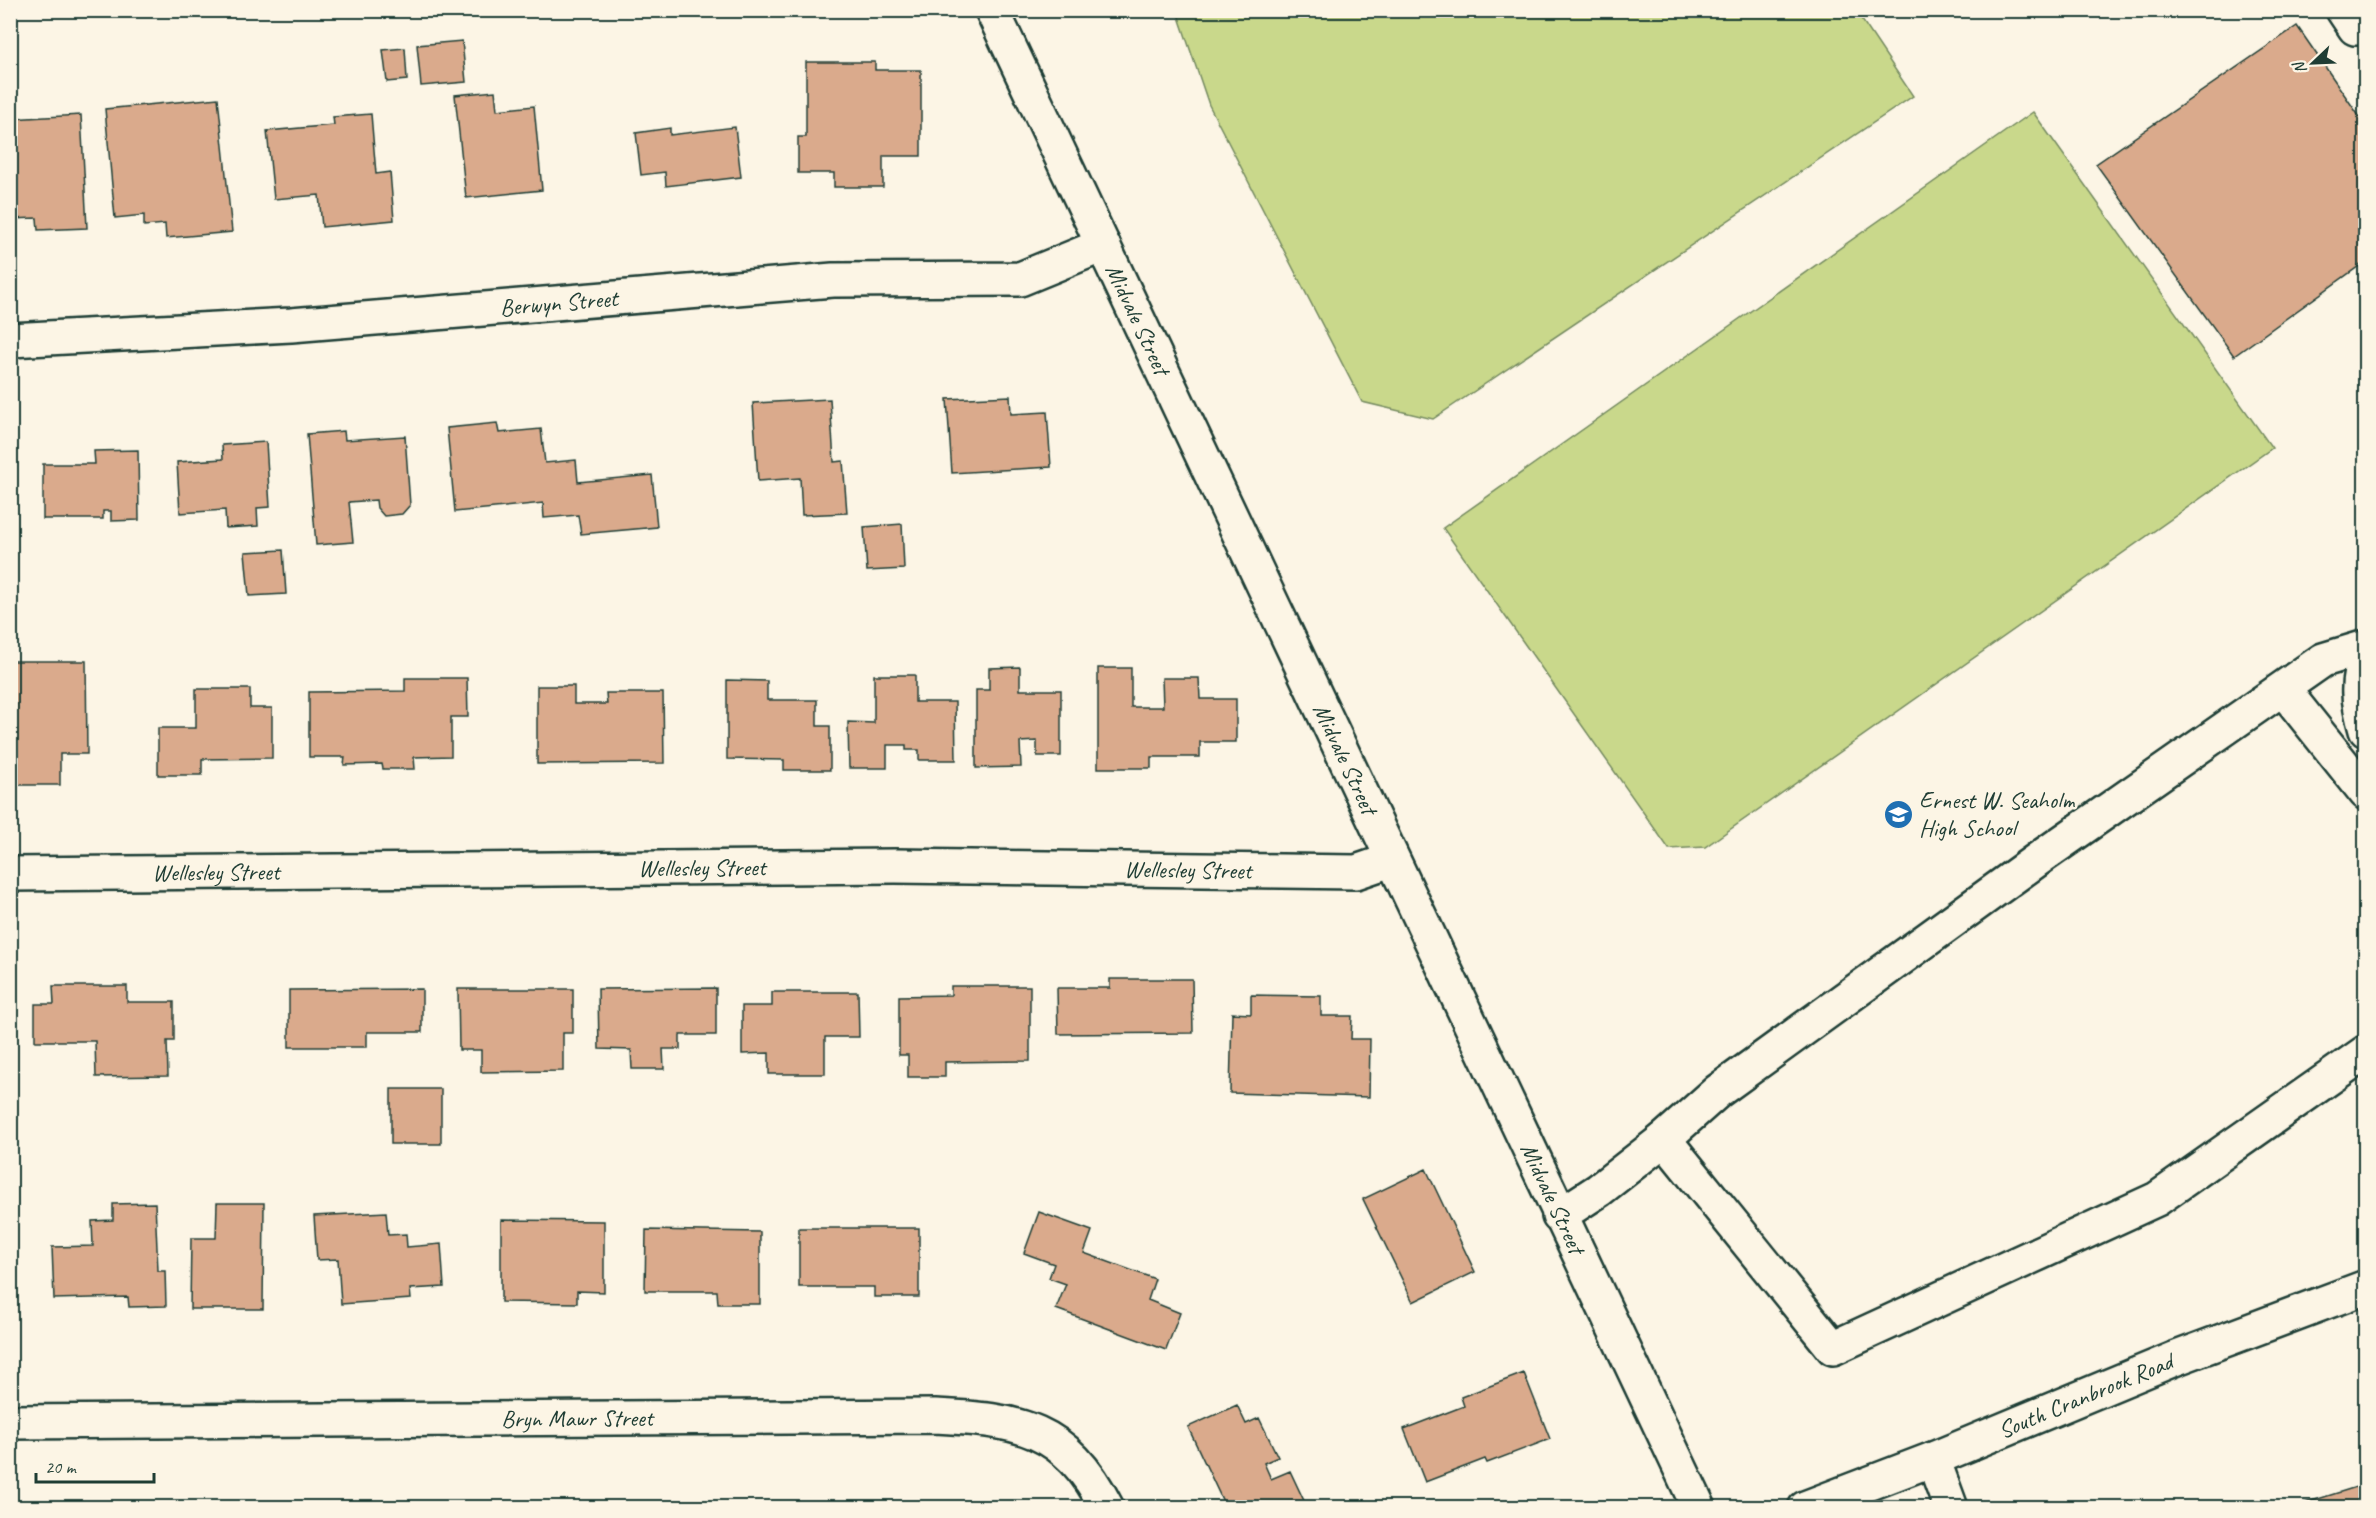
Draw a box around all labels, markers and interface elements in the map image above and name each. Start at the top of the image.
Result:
north arrow [2283,33,2343,93]
text: N [2288,57,2311,77]
street label: Midvale Street [1099,259,1178,382]
street label: Berwyn Street [499,283,621,323]
street label: Midvale Street [1306,699,1386,822]
place label: Ernest W. Seaholm High School [1919,785,2075,843]
school or university icon: Ernest W. Seaholm High School [1882,798,1914,830]
street label: Wellesley Street [638,852,768,883]
street label: Wellesley Street [1124,854,1254,886]
street label: Wellesley Street [152,857,282,888]
street label: Midvale Street [1514,1138,1593,1261]
street label: South Cranbrook Road [1994,1345,2180,1445]
street label: Bryn Mawr Street [501,1403,655,1434]
scale bar [36,1446,154,1484]
text: 20 m [45,1456,78,1478]

